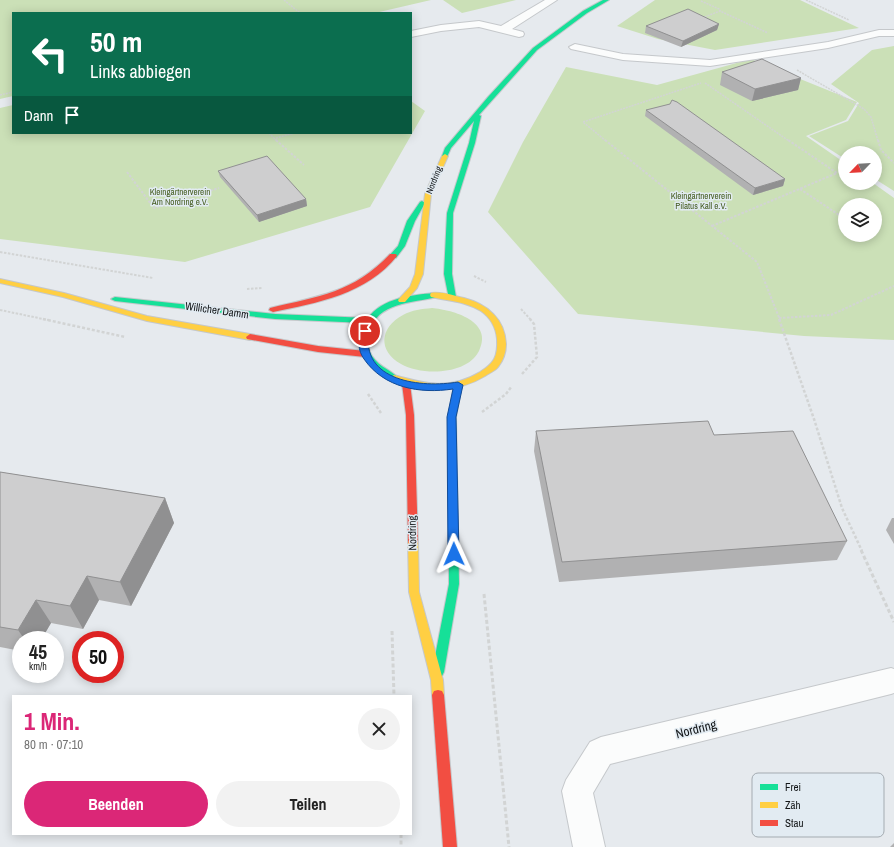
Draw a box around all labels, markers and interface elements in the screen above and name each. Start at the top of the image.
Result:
text: 50 m [90,23,142,61]
icon: left [24,28,76,80]
text: Links abbiegen [90,59,191,84]
icon: arrive [61,104,83,126]
text: Dann [24,105,53,126]
north arrow [838,146,882,190]
map controls [838,146,882,242]
street label: Nordring [423,164,445,196]
park label: Kleingärtnerverein Am Nordring e.V. [150,186,210,208]
park label: Kleingärtnerverein Pilatus Kall e.V. [671,190,731,212]
button: layers [838,198,882,242]
street label: Willicher Damm [184,299,250,321]
pin [348,314,382,348]
icon: arrive [354,320,376,342]
street label: Nordring [405,515,419,551]
position arrow [433,533,475,575]
speed limit sign: 50 [72,631,124,683]
text: 45 [29,638,47,665]
text: km/h [29,660,47,673]
text: 1 Min. [24,705,80,737]
button: close [358,708,400,750]
street label: Nordring [674,716,718,742]
text: 80 m · 07:10 [24,736,83,753]
legend [752,773,884,837]
text: Frei [785,780,801,794]
button: Beenden [24,781,208,827]
button: Teilen [216,781,400,827]
text: Zäh [785,798,801,812]
text: Stau [785,816,804,830]

